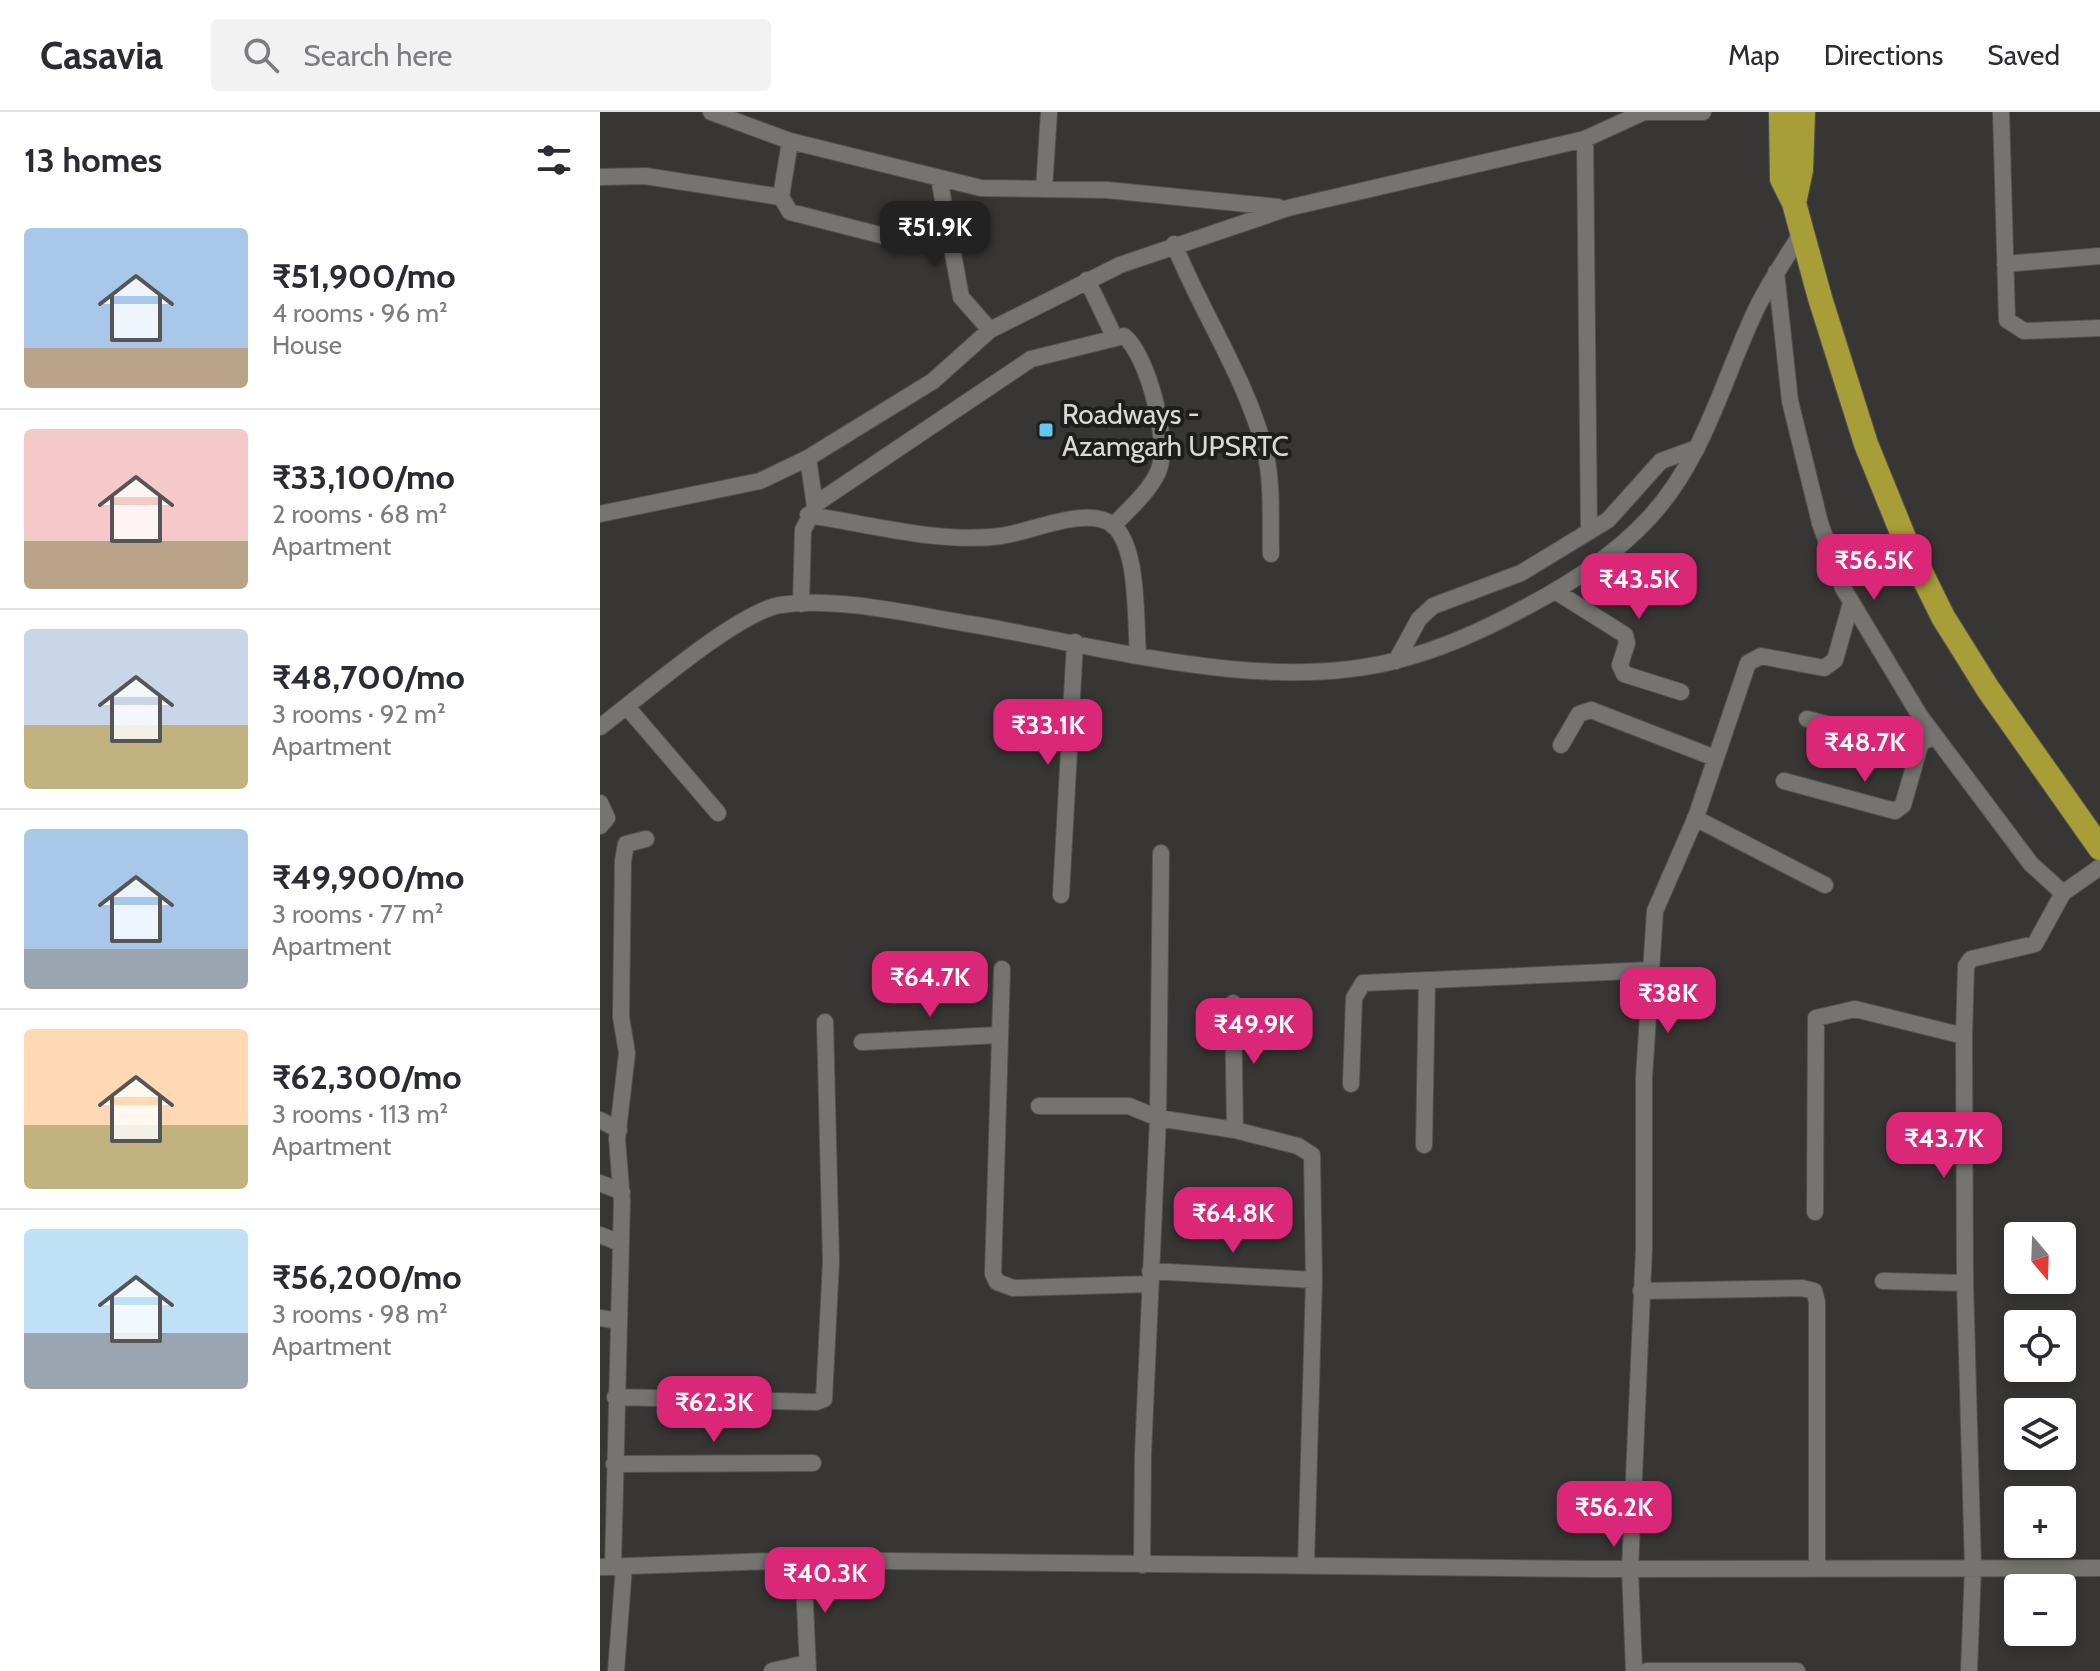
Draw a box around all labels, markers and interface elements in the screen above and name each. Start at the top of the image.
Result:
search box [211,19,771,91]
text: Casavia [40,32,163,79]
icon: search [239,33,283,77]
text: Search here [303,37,452,74]
text: Map [1728,38,1780,72]
text: Directions [1824,38,1943,72]
text: Saved [1987,38,2060,72]
icon: filters [532,138,576,182]
text: 13 homes [24,139,162,181]
pin: ₹51.9K [870,201,1000,269]
text: ₹51.9K [898,211,972,243]
text: ₹51,900/mo [272,255,456,297]
icon: home [88,260,184,356]
text: 4 rooms · 96 m² [272,297,448,329]
text: House [272,329,342,361]
place label: Roadways - Azamgarh UPSRTC [1062,397,1289,463]
marker: Roadways - Azamgarh UPSRTC [1037,421,1055,439]
text: ₹33,100/mo [272,456,455,498]
icon: home [88,461,184,557]
text: 2 rooms · 68 m² [272,498,447,530]
text: Apartment [272,530,391,562]
pin: ₹56.5K [1809,534,1939,602]
text: ₹56.5K [1835,544,1913,576]
pin: ₹43.5K [1574,553,1704,621]
text: ₹43.5K [1599,563,1679,595]
text: ₹48,700/mo [272,656,465,698]
icon: home [88,661,184,757]
text: 3 rooms · 92 m² [272,698,446,730]
pin: ₹33.1K [983,699,1113,767]
text: ₹33.1K [1011,709,1085,741]
pin: ₹48.7K [1800,716,1930,784]
text: ₹48.7K [1824,726,1906,758]
text: Apartment [272,730,391,762]
text: ₹49,900/mo [272,856,464,898]
icon: home [88,861,184,957]
text: 3 rooms · 77 m² [272,898,443,930]
text: Apartment [272,930,391,962]
pin: ₹64.7K [865,951,995,1019]
text: ₹64.7K [890,961,970,993]
pin: ₹38K [1621,967,1715,1035]
text: ₹38K [1638,977,1698,1009]
pin: ₹49.9K [1189,998,1319,1066]
text: ₹49.9K [1214,1008,1294,1040]
text: ₹62,300/mo [272,1056,462,1098]
icon: home [88,1061,184,1157]
text: 3 rooms · 113 m² [272,1098,448,1130]
pin: ₹43.7K [1879,1112,2009,1180]
text: ₹43.7K [1904,1122,1984,1154]
text: Apartment [272,1130,391,1162]
pin: ₹64.8K [1168,1187,1298,1255]
text: ₹64.8K [1192,1197,1274,1229]
north arrow [2004,1222,2076,1294]
map controls [2004,1222,2076,1646]
text: ₹56,200/mo [272,1256,462,1298]
icon: home [88,1261,184,1357]
text: 3 rooms · 98 m² [272,1298,448,1330]
button: locate [2004,1310,2076,1382]
text: Apartment [272,1330,391,1362]
pin: ₹62.3K [649,1376,779,1444]
text: ₹62.3K [675,1386,753,1418]
button: layers [2004,1398,2076,1470]
pin: ₹56.2K [1549,1481,1679,1549]
button: + [2004,1486,2076,1558]
text: ₹56.2K [1575,1491,1653,1523]
pin: ₹40.3K [760,1547,890,1615]
text: ₹40.3K [783,1557,867,1589]
button: − [2004,1574,2076,1646]

